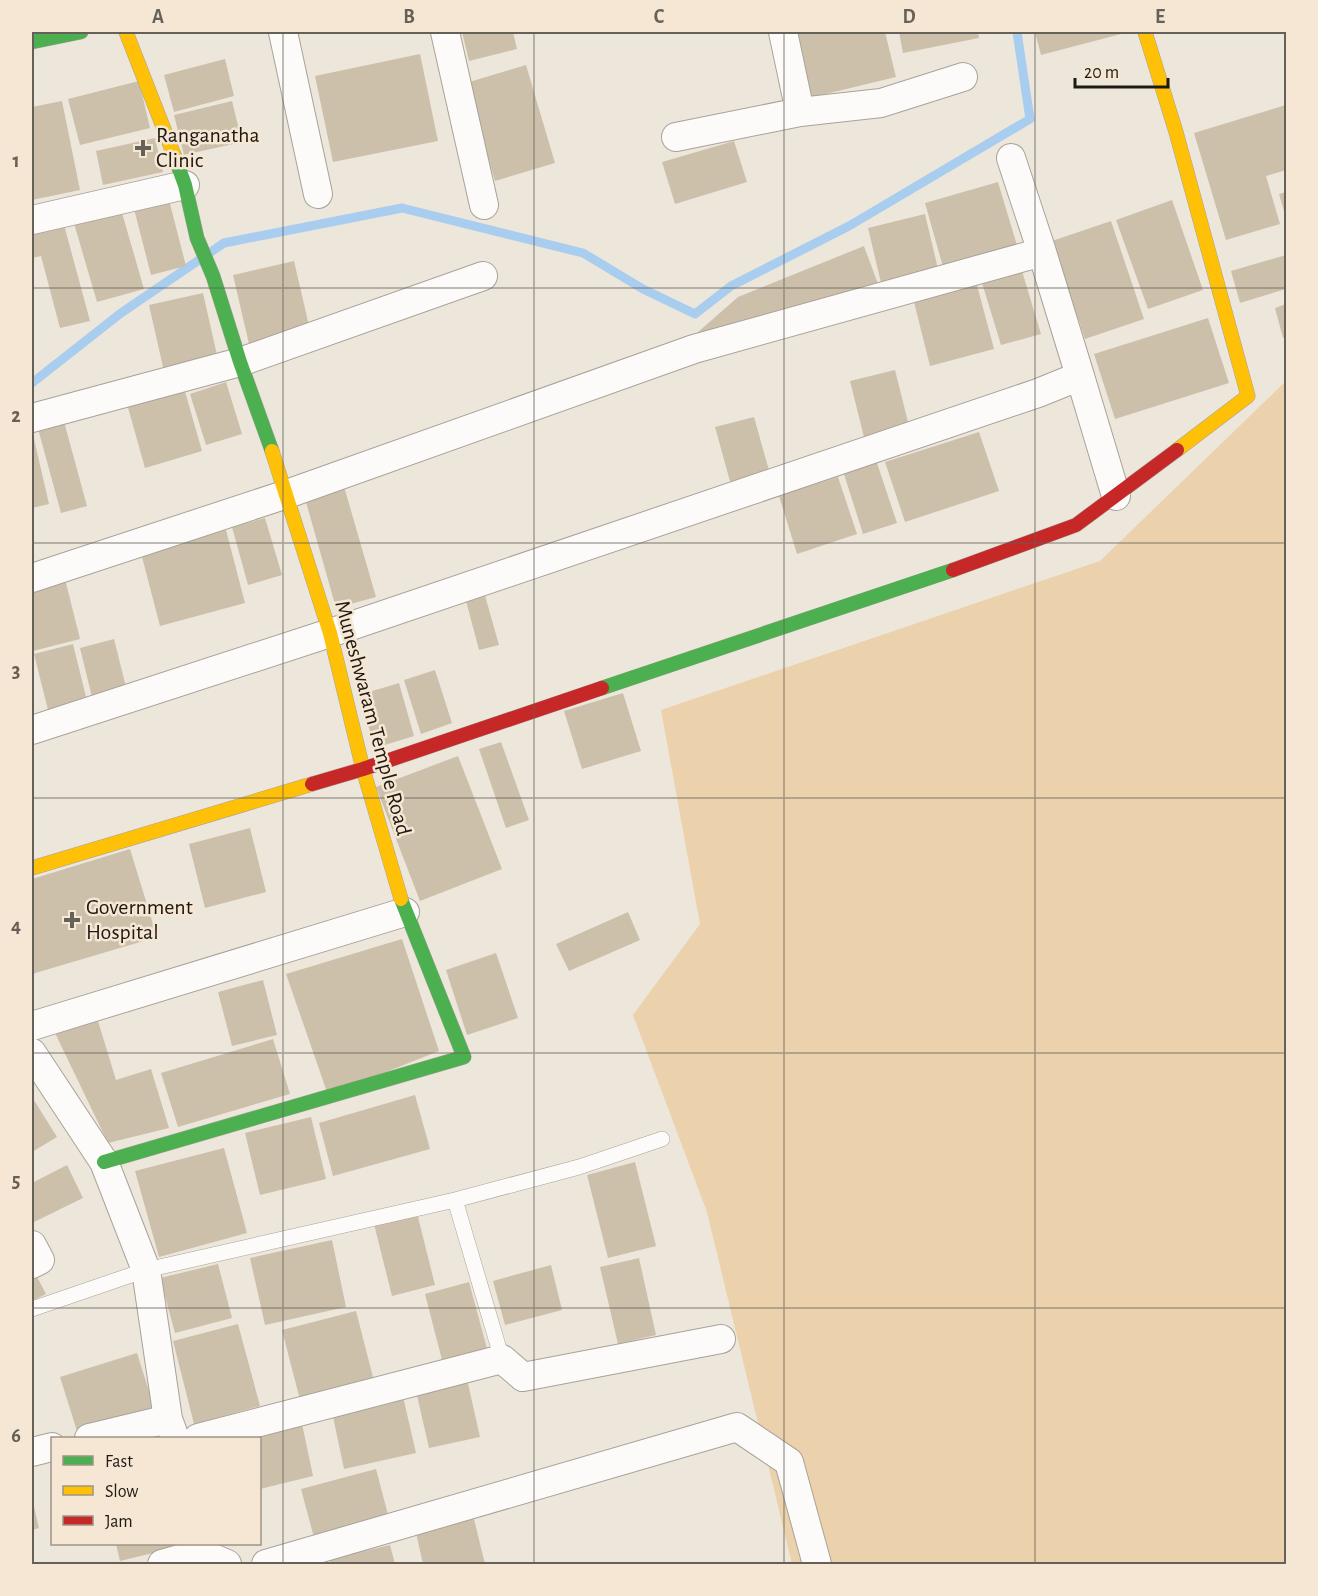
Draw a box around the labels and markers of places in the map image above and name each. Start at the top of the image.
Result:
place label: Ranganatha Clinic [156,124,260,171]
marker: Ranganatha Clinic [134,139,152,157]
place label: Government Hospital [86,896,193,943]
marker: Government Hospital [63,911,81,929]

